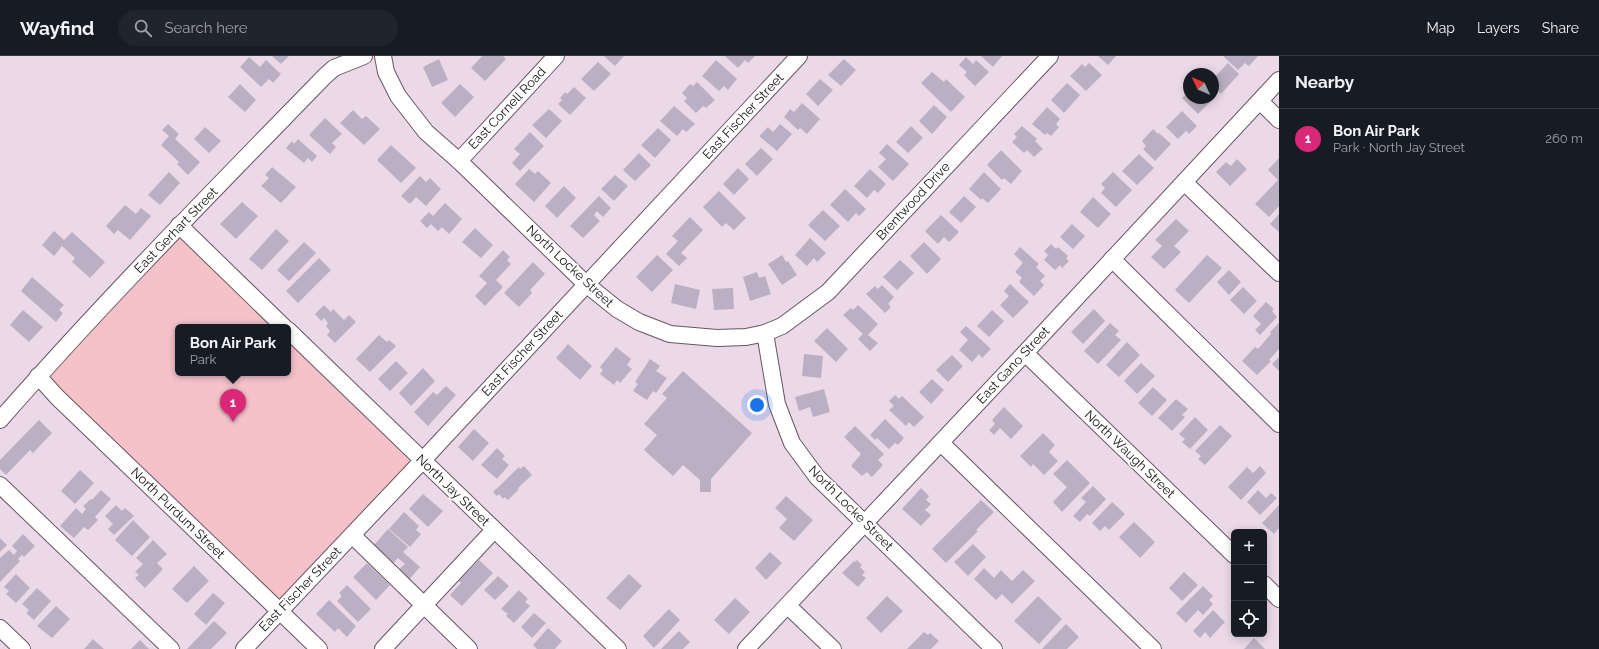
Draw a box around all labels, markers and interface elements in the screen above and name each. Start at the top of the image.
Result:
search box [118,10,398,46]
text: Wayfind [20,17,94,39]
icon: search [132,17,154,39]
text: Search here [164,19,248,37]
text: Map [1427,20,1455,36]
text: Layers [1477,20,1520,36]
text: Share [1542,20,1579,36]
street label: East Cornell Road [465,64,549,152]
north arrow [1183,68,1219,104]
street label: East Fischer Street [699,70,787,162]
text: Nearby [1295,72,1354,92]
text: Bon Air Park [1333,122,1420,140]
text: 1 [1305,131,1311,146]
text: 260 m [1545,131,1583,146]
text: Park · North Jay Street [1333,140,1465,155]
street label: Brentwood Drive [873,159,953,243]
street label: East Gerhart Street [131,184,221,276]
street label: North Locke Street [523,222,617,311]
street label: East Fischer Street [478,307,566,399]
street label: East Gano Street [973,323,1053,407]
popup [175,324,291,376]
text: Bon Air Park [190,334,276,352]
text: Park [190,352,216,367]
pin: 1 [220,389,246,422]
your location [747,395,767,415]
street label: North Waugh Street [1082,407,1179,501]
street label: North Jay Street [413,451,493,529]
street label: North Locke Street [806,463,897,554]
street label: North Purdum Street [128,464,229,562]
map controls [1231,529,1267,637]
button: + [1231,529,1267,565]
street label: East Fischer Street [256,543,345,634]
button: − [1231,565,1267,601]
button: locate [1231,601,1267,637]

